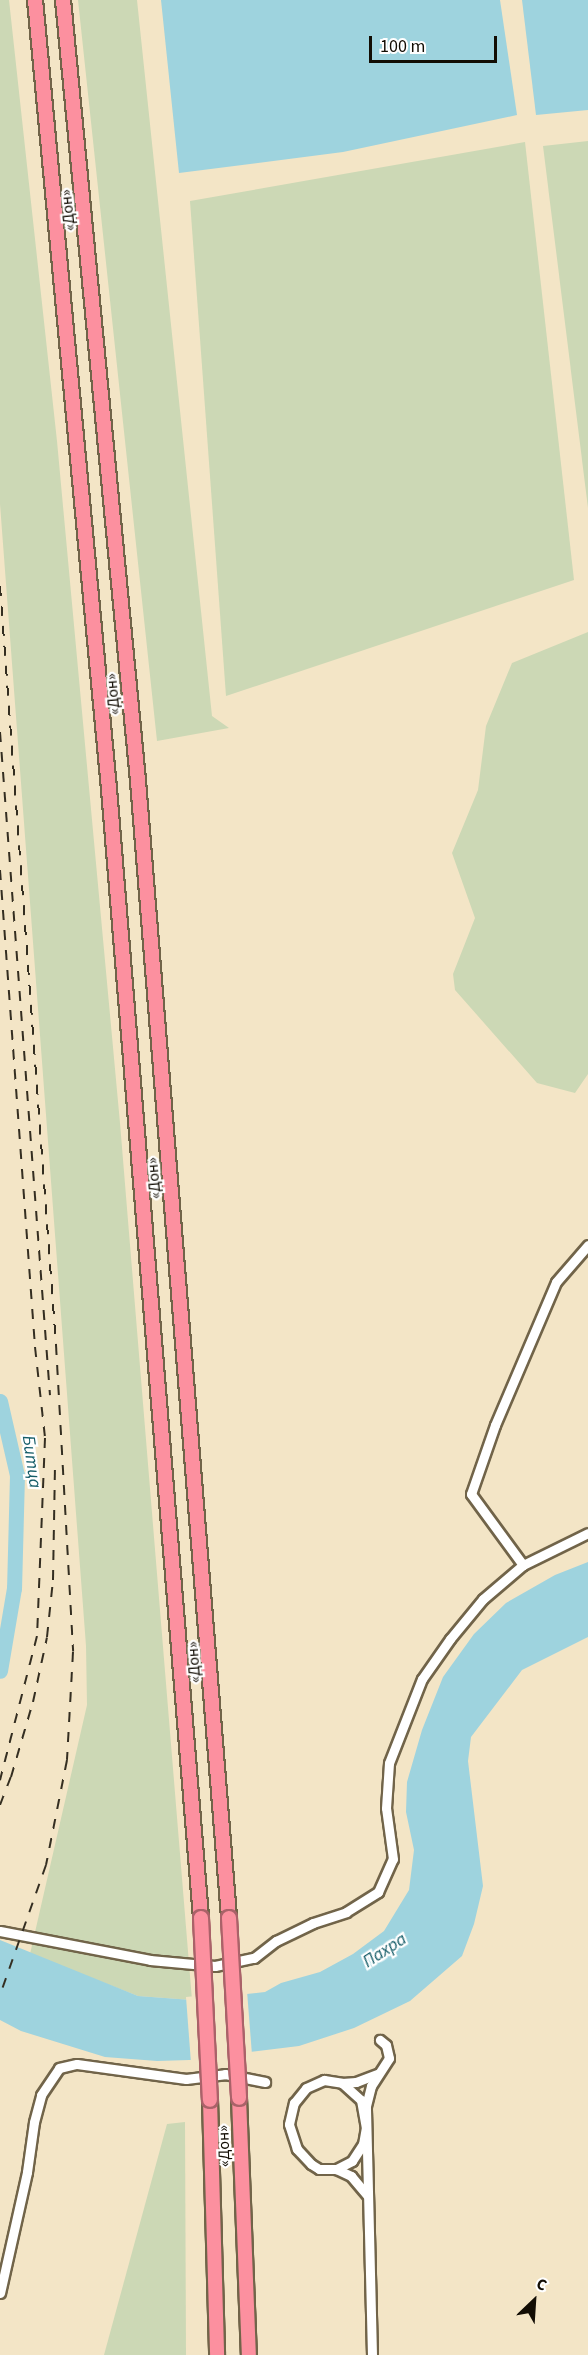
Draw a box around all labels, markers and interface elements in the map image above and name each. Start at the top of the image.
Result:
scale bar [372,24,500,62]
text: 100 m [380,34,425,59]
street label: «Дон» [56,188,80,232]
street label: «Дон» [102,672,124,716]
street label: «Дон» [143,1156,165,1200]
water label: Битца [17,1434,45,1490]
street label: «Дон» [183,1641,205,1683]
water label: Пахра [359,1929,411,1973]
street label: «Дон» [214,2125,234,2167]
north arrow [504,2271,564,2331]
text: С [533,2273,550,2297]

